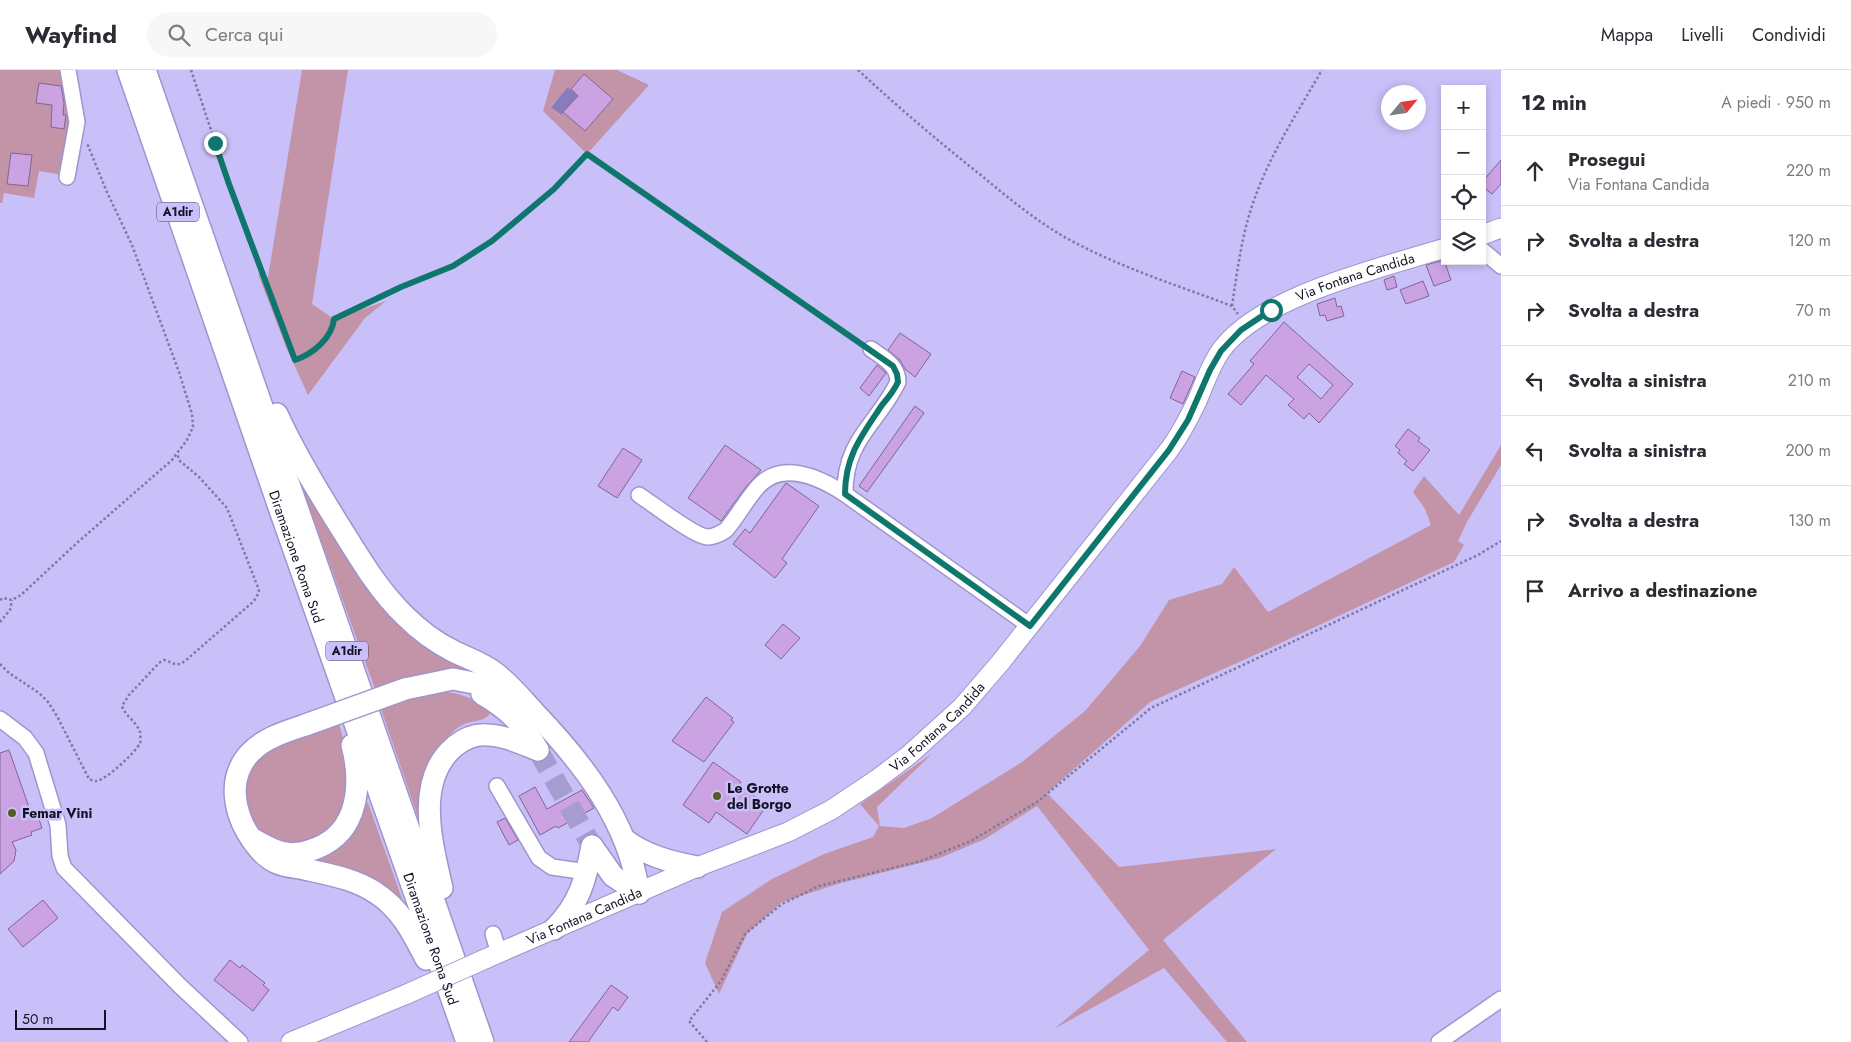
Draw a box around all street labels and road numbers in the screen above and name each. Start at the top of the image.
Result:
road number: A1dir [157,202,199,222]
street label: Via Fontana Candida [1293,248,1417,306]
street label: Diramazione Roma Sud [264,488,329,626]
road number: A1dir [326,642,368,660]
street label: Via Fontana Candida [885,678,989,776]
street label: Diramazione Roma Sud [398,870,463,1008]
street label: Via Fontana Candida [523,882,645,950]

